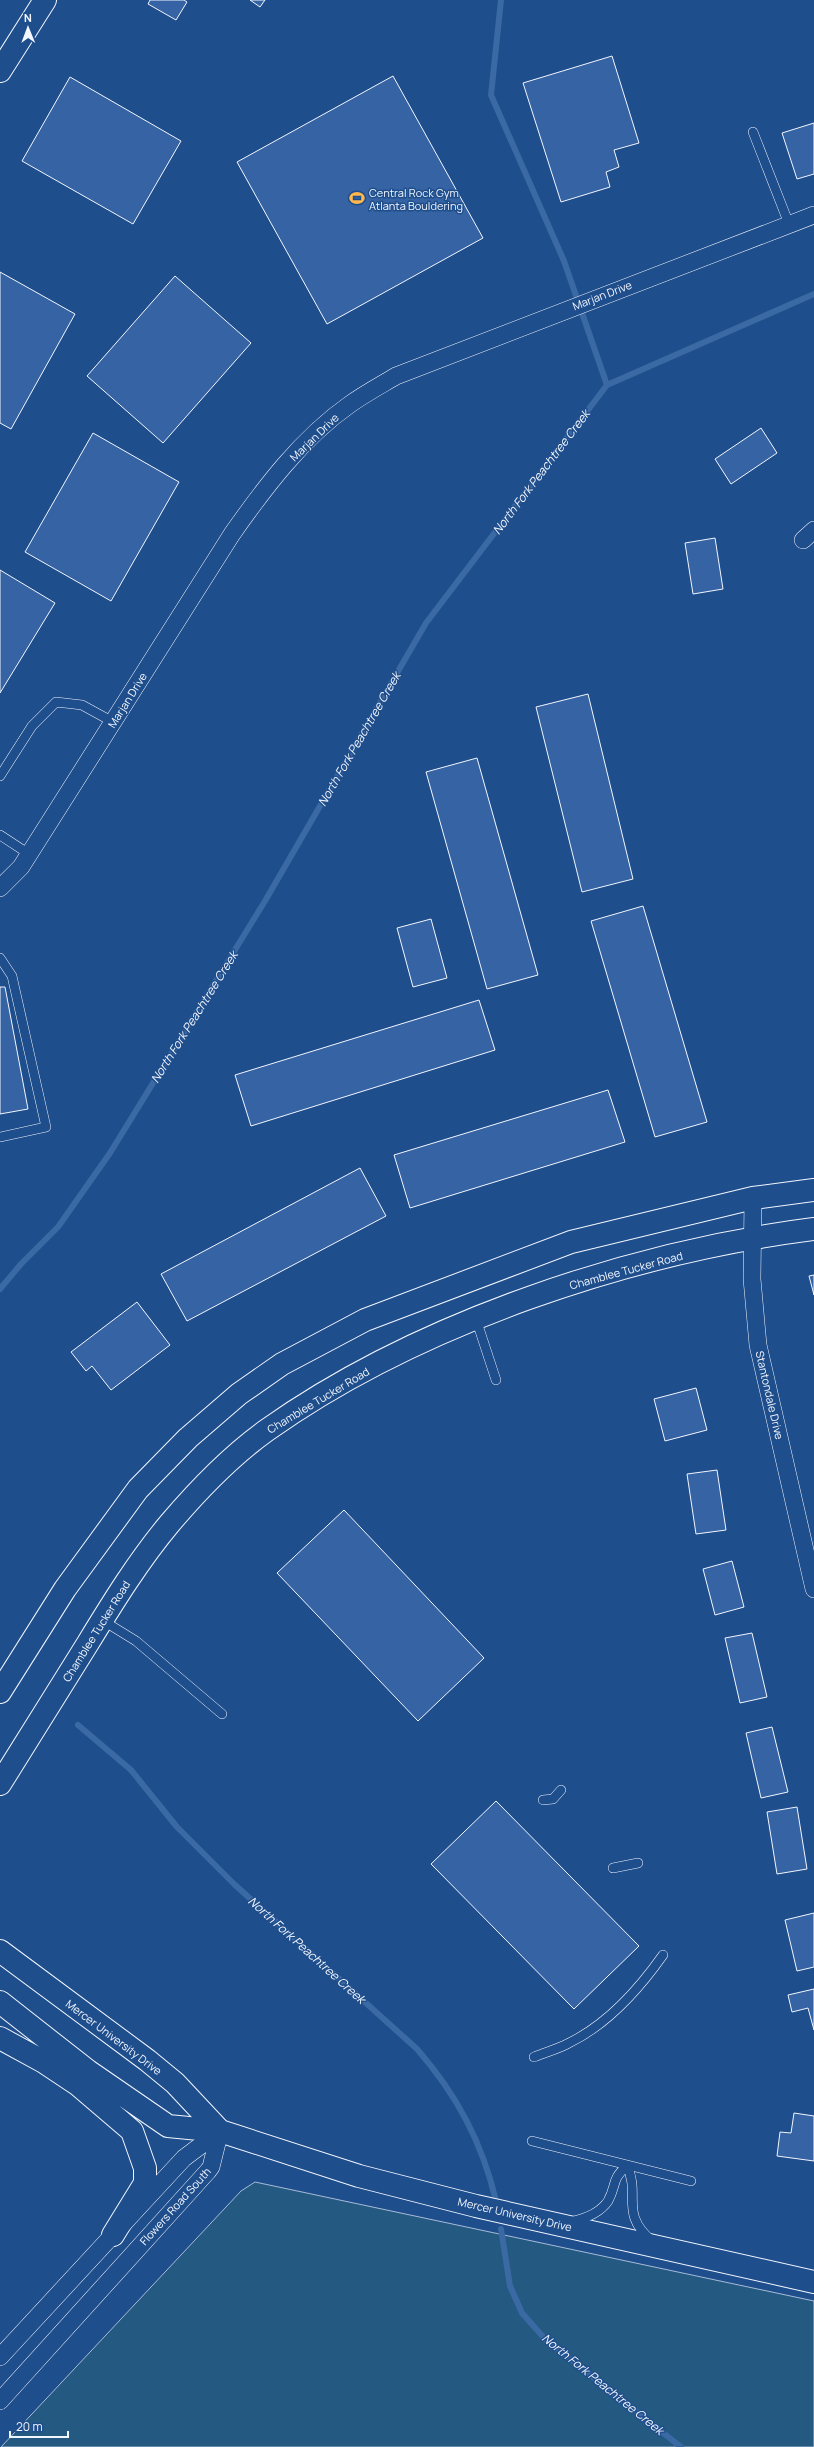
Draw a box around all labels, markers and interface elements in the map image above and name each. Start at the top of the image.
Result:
north arrow [8,8,48,48]
text: N [24,10,32,25]
place label: Central Rock Gym Atlanta Bouldering [369,185,463,213]
sports icon: Central Rock Gym Atlanta Bouldering [348,189,366,207]
street label: Marjan Drive [570,277,634,313]
water label: North Fork Peachtree Creek [488,404,595,538]
street label: Marjan Drive [286,409,342,464]
water label: North Fork Peachtree Creek [314,667,405,809]
street label: Marjan Drive [104,669,150,731]
water label: North Fork Peachtree Creek [146,946,243,1086]
street label: Chamblee Tucker Road [568,1248,684,1292]
street label: Stantondale Drive [753,1349,788,1441]
street label: Chamblee Tucker Road [264,1364,372,1436]
street label: Chamblee Tucker Road [59,1578,133,1684]
water label: North Fork Peachtree Creek [245,1893,371,2009]
street label: Mercer University Drive [63,1996,166,2078]
street label: Flowers Road South [136,2164,214,2248]
street label: Mercer University Drive [456,2194,574,2235]
water label: North Fork Peachtree Creek [538,2329,669,2440]
scale bar [10,2413,68,2439]
text: 20 m [16,2418,43,2435]

